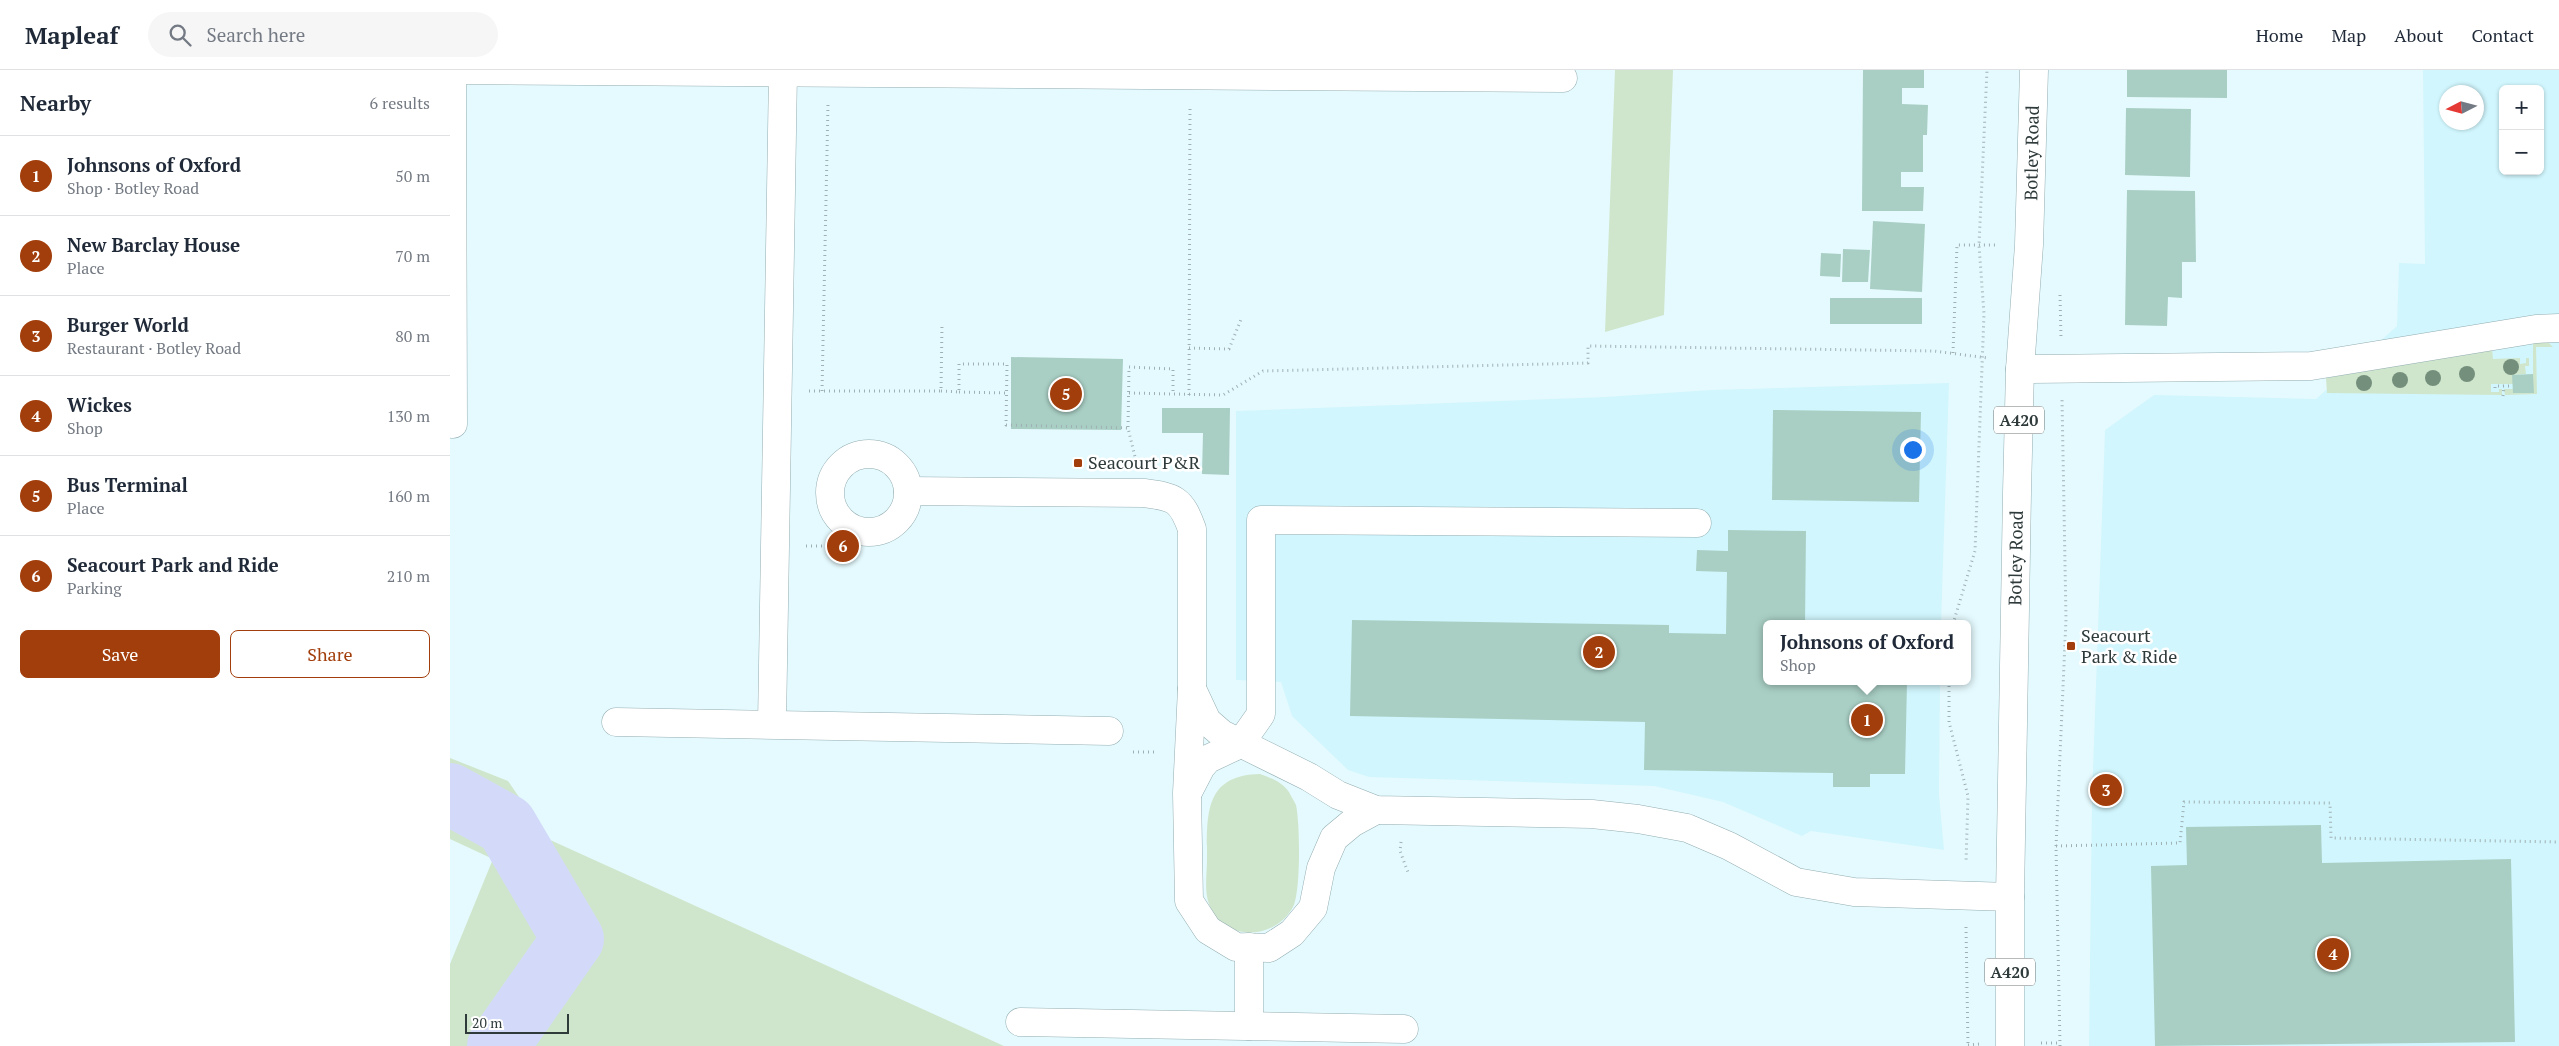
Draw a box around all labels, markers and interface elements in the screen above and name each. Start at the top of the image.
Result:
search box [148,12,498,57]
text: Mapleaf [25,19,118,51]
icon: search [166,21,194,49]
text: Search here [206,22,305,47]
text: Home [2256,23,2303,47]
text: Map [2331,23,2366,47]
text: About [2394,23,2443,47]
text: Contact [2471,23,2534,47]
north arrow [2439,85,2484,130]
map controls [2499,85,2544,175]
button: + [2499,85,2544,130]
text: Nearby [20,89,91,117]
text: 6 results [370,92,430,114]
street label: Botley Road [2018,105,2044,201]
button: − [2499,130,2544,175]
text: Johnsons of Oxford [67,152,241,177]
text: 1 [31,165,41,187]
text: 50 m [395,165,430,187]
text: Shop · Botley Road [67,177,199,199]
text: New Barclay House [67,232,240,257]
text: 2 [31,245,41,267]
text: 70 m [395,245,430,267]
text: Place [67,257,105,279]
text: Burger World [67,312,189,337]
text: 3 [31,325,41,347]
text: 80 m [395,325,430,347]
text: Restaurant · Botley Road [67,337,241,359]
pin: 5 [1050,375,1082,413]
text: Wickes [67,392,132,417]
text: 4 [31,405,41,427]
text: 130 m [387,405,430,427]
road number: A420 [1994,406,2044,434]
text: Shop [67,417,103,439]
your location [1900,437,1926,463]
place label: Seacourt P&R [1088,450,1200,474]
marker: Seacourt P&R [1072,457,1084,469]
text: Bus Terminal [67,472,188,497]
text: 5 [31,485,41,507]
text: 160 m [387,485,430,507]
text: Place [67,497,105,519]
street label: Botley Road [2002,510,2028,606]
pin: 6 [827,527,859,565]
text: Seacourt Park and Ride [67,552,279,577]
text: 6 [31,565,41,587]
text: 210 m [387,565,430,587]
text: Parking [67,577,122,599]
popup [1763,620,1971,685]
place label: Seacourt Park & Ride [2081,623,2177,668]
text: Johnsons of Oxford [1780,629,1954,654]
button: Save [20,630,220,678]
button: Share [230,630,430,678]
pin: 2 [1583,633,1615,671]
marker: Seacourt Park & Ride [2065,640,2077,652]
text: Shop [1780,654,1816,676]
pin: 1 [1851,701,1883,739]
pin: 3 [2090,771,2122,809]
pin: 4 [2317,935,2349,973]
road number: A420 [1985,959,2035,986]
scale bar [465,1011,569,1034]
text: 20 m [472,1013,502,1032]

